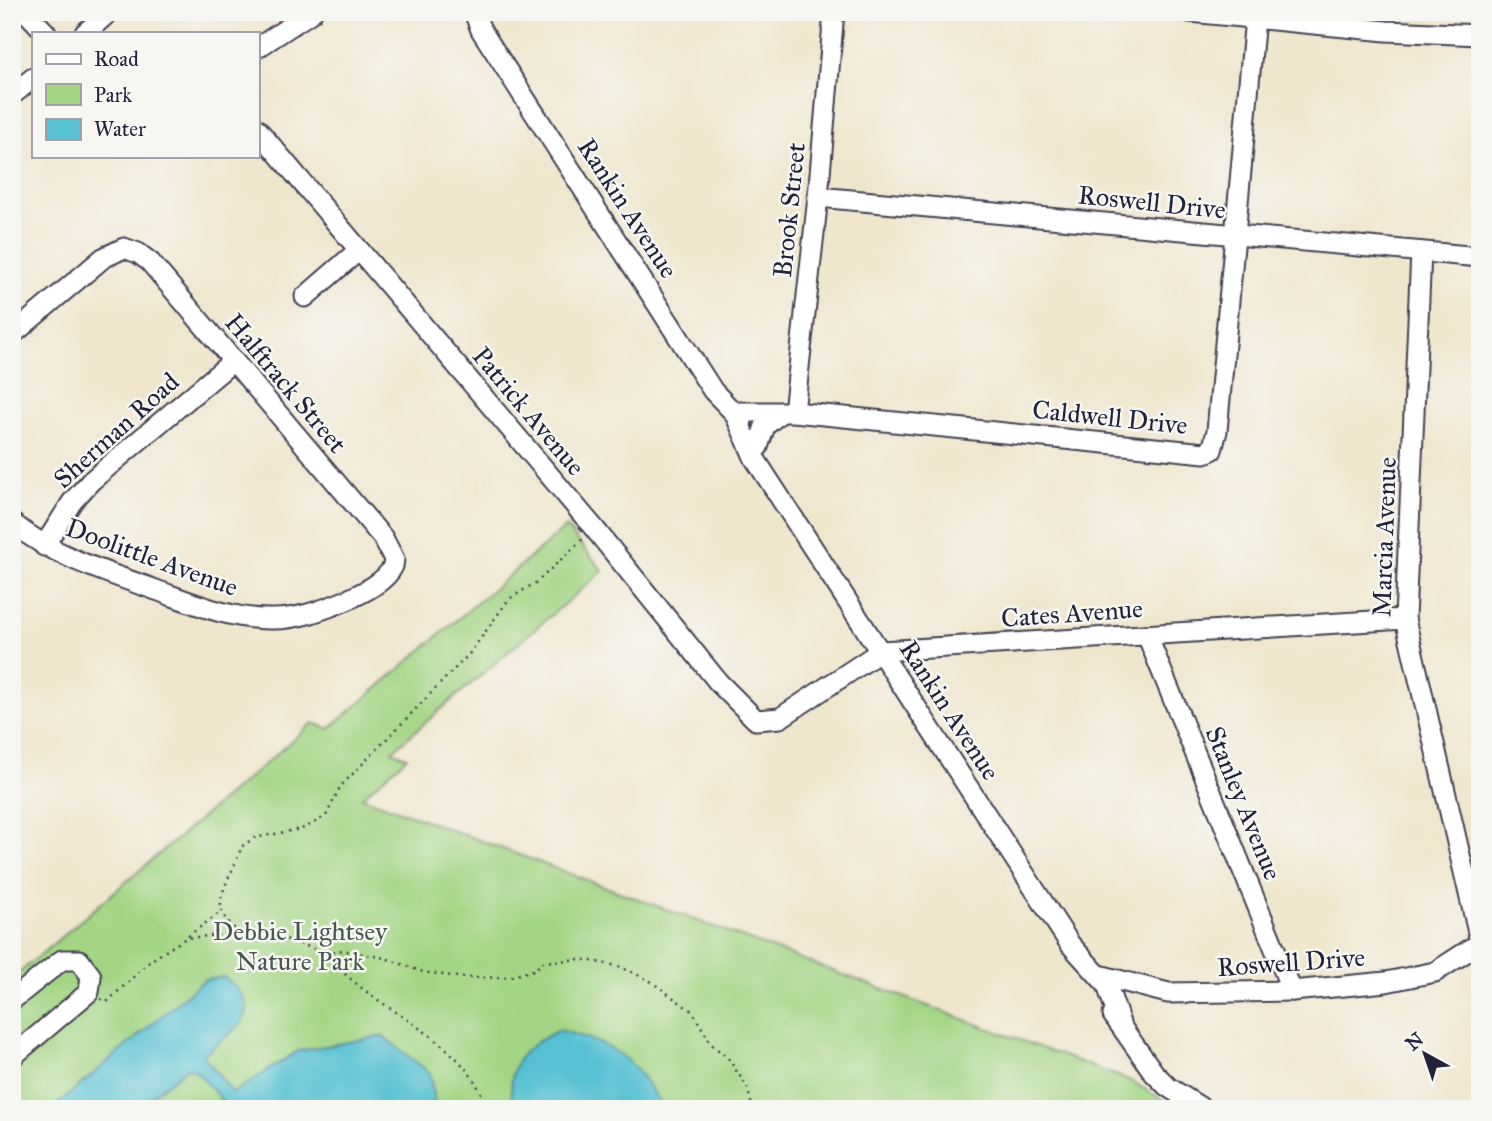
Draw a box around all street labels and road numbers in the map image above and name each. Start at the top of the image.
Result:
street label: Rankin Avenue [571,132,685,284]
street label: Brook Street [766,141,812,279]
street label: Roswell Drive [1077,178,1228,226]
street label: Halftrack Street [218,307,354,459]
street label: Patrick Avenue [466,340,592,482]
street label: Sherman Road [47,365,185,495]
street label: Caldwell Drive [1031,393,1189,441]
street label: Marcia Avenue [1365,456,1403,618]
street label: Doolittle Avenue [62,511,243,603]
street label: Cates Avenue [1000,592,1144,634]
street label: Rankin Avenue [893,634,1007,786]
street label: Stanley Avenue [1199,722,1289,885]
street label: Roswell Drive [1216,941,1366,983]

